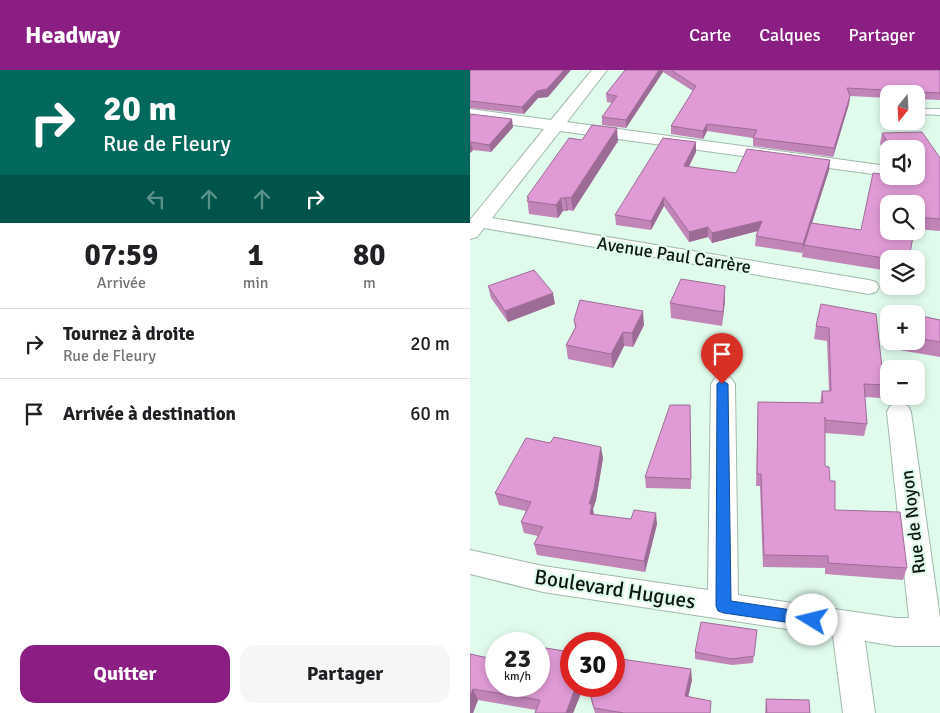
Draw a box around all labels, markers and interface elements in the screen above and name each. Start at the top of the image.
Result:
text: Headway [25,20,121,50]
text: Carte [689,24,731,46]
text: Calques [759,24,821,46]
text: Partager [849,24,915,46]
north arrow [880,85,925,130]
map controls [880,85,925,405]
text: 20 m [103,87,177,130]
icon: right [20,90,85,155]
text: Rue de Fleury [103,130,231,157]
button: sound [880,140,925,185]
icon: left [142,185,170,213]
icon: ahead [195,185,223,213]
icon: ahead [248,185,276,213]
icon: right [301,185,329,213]
button: search [880,195,925,240]
street label: Avenue Paul Carrère [596,232,752,278]
text: 07:59 [85,237,158,274]
text: 1 [248,237,264,274]
text: 80 [353,237,385,274]
button: layers [880,250,925,295]
text: Arrivée [97,273,146,293]
text: min [243,273,269,293]
text: m [363,273,376,293]
button: + [880,305,925,350]
text: Tournez à droite [63,322,195,346]
icon: right [20,330,48,358]
text: 20 m [410,332,450,356]
pin [701,333,743,384]
icon: arrive [708,340,736,368]
text: Rue de Fleury [63,346,156,366]
button: − [880,360,925,405]
icon: arrive [20,400,48,428]
text: Arrivée à destination [63,402,236,426]
text: 60 m [410,402,450,426]
street label: Rue de Noyon [896,469,930,575]
street label: Boulevard Hugues [533,563,697,615]
position arrow [785,593,837,645]
speed limit sign: 30 [560,632,625,697]
text: 23 [504,643,531,674]
button: Quitter [20,645,230,703]
button: Partager [240,645,450,703]
text: km/h [504,669,531,684]

